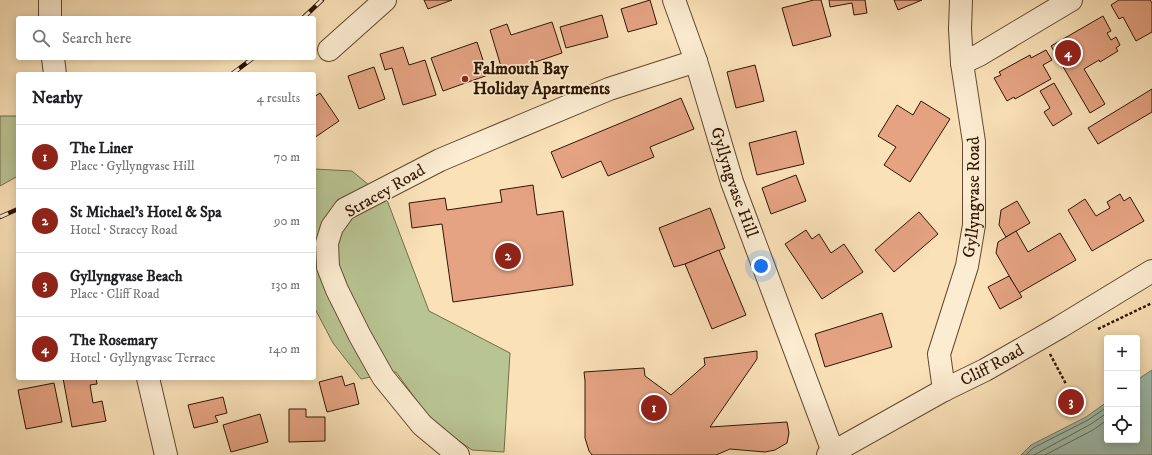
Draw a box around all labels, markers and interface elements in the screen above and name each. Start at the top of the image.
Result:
search box [16,16,316,60]
icon: search [30,27,52,49]
text: Search here [62,29,131,48]
pin: 4 [1055,38,1081,68]
place label: Falmouth Bay Holiday Apartments [473,58,610,100]
marker: Falmouth Bay Holiday Apartments [460,74,470,84]
text: Nearby [32,87,82,109]
text: 4 results [257,90,300,106]
street label: Gyllyngvase Hill [705,124,763,241]
street label: Gyllyngvase Road [958,134,985,260]
text: The Liner [70,139,133,158]
text: 1 [43,149,47,165]
text: 70 m [274,149,300,165]
text: Place · Gyllyngvase Hill [70,158,195,174]
street label: Stracey Road [341,159,430,223]
text: St Michael's Hotel & Spa [70,203,222,222]
text: 2 [42,213,48,229]
text: 90 m [274,213,300,229]
text: Hotel · Stracey Road [70,222,177,238]
pin: 2 [495,241,521,271]
your location [751,256,771,276]
text: Gyllyngvase Beach [70,267,183,286]
text: 3 [43,277,47,293]
text: 130 m [271,277,300,293]
text: Place · Cliff Road [70,286,159,302]
text: The Rosemary [70,331,157,350]
map controls [1104,335,1140,443]
button: + [1104,335,1140,371]
street label: Cliff Road [957,339,1028,391]
text: 4 [41,341,49,357]
text: 140 m [268,341,300,357]
text: Hotel · Gyllyngvase Terrace [70,350,215,366]
button: − [1104,371,1140,407]
pin: 3 [1058,387,1084,417]
pin: 1 [641,393,667,423]
button: locate [1104,407,1140,443]

